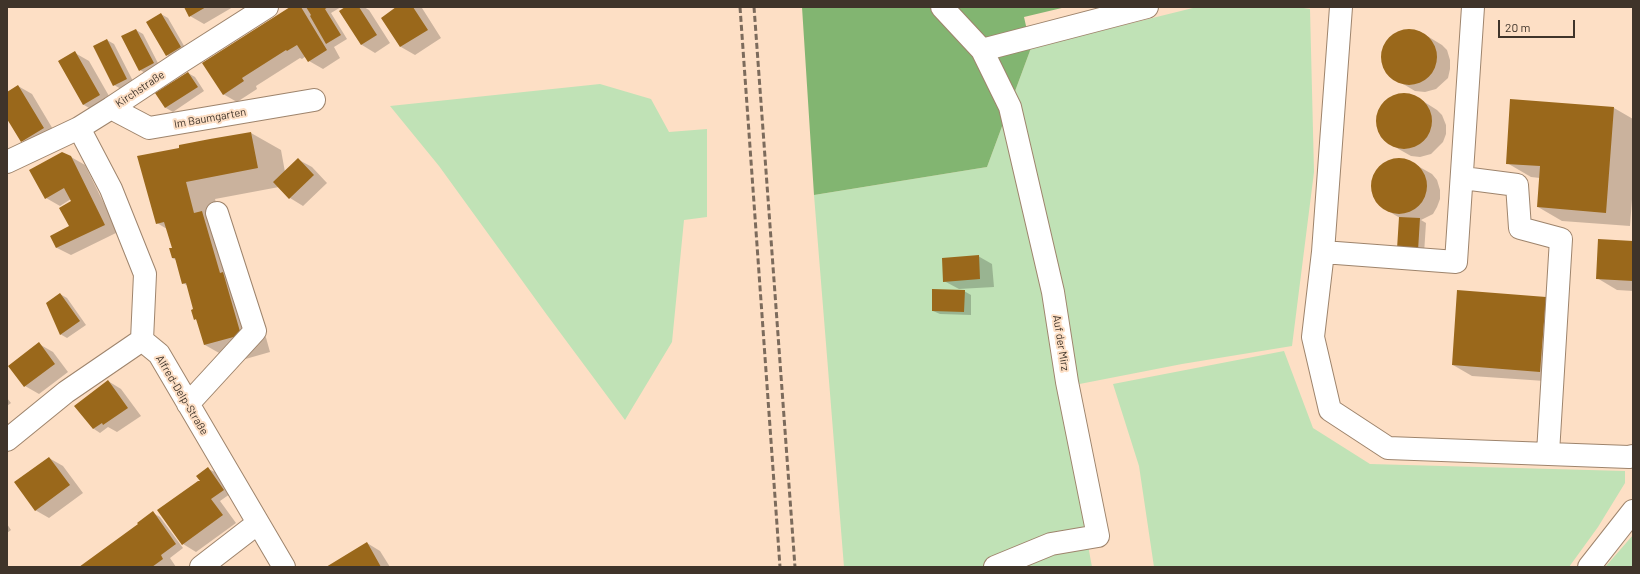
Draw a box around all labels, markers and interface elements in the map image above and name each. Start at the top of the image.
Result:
scale bar [1500,12,1577,38]
text: 20 m [1505,20,1531,34]
street label: Kirchstraße [113,68,167,110]
street label: Im Baumgarten [173,105,247,131]
street label: Auf der Mirz [1050,314,1072,372]
street label: Alfred-Delp-Straße [153,353,211,437]

